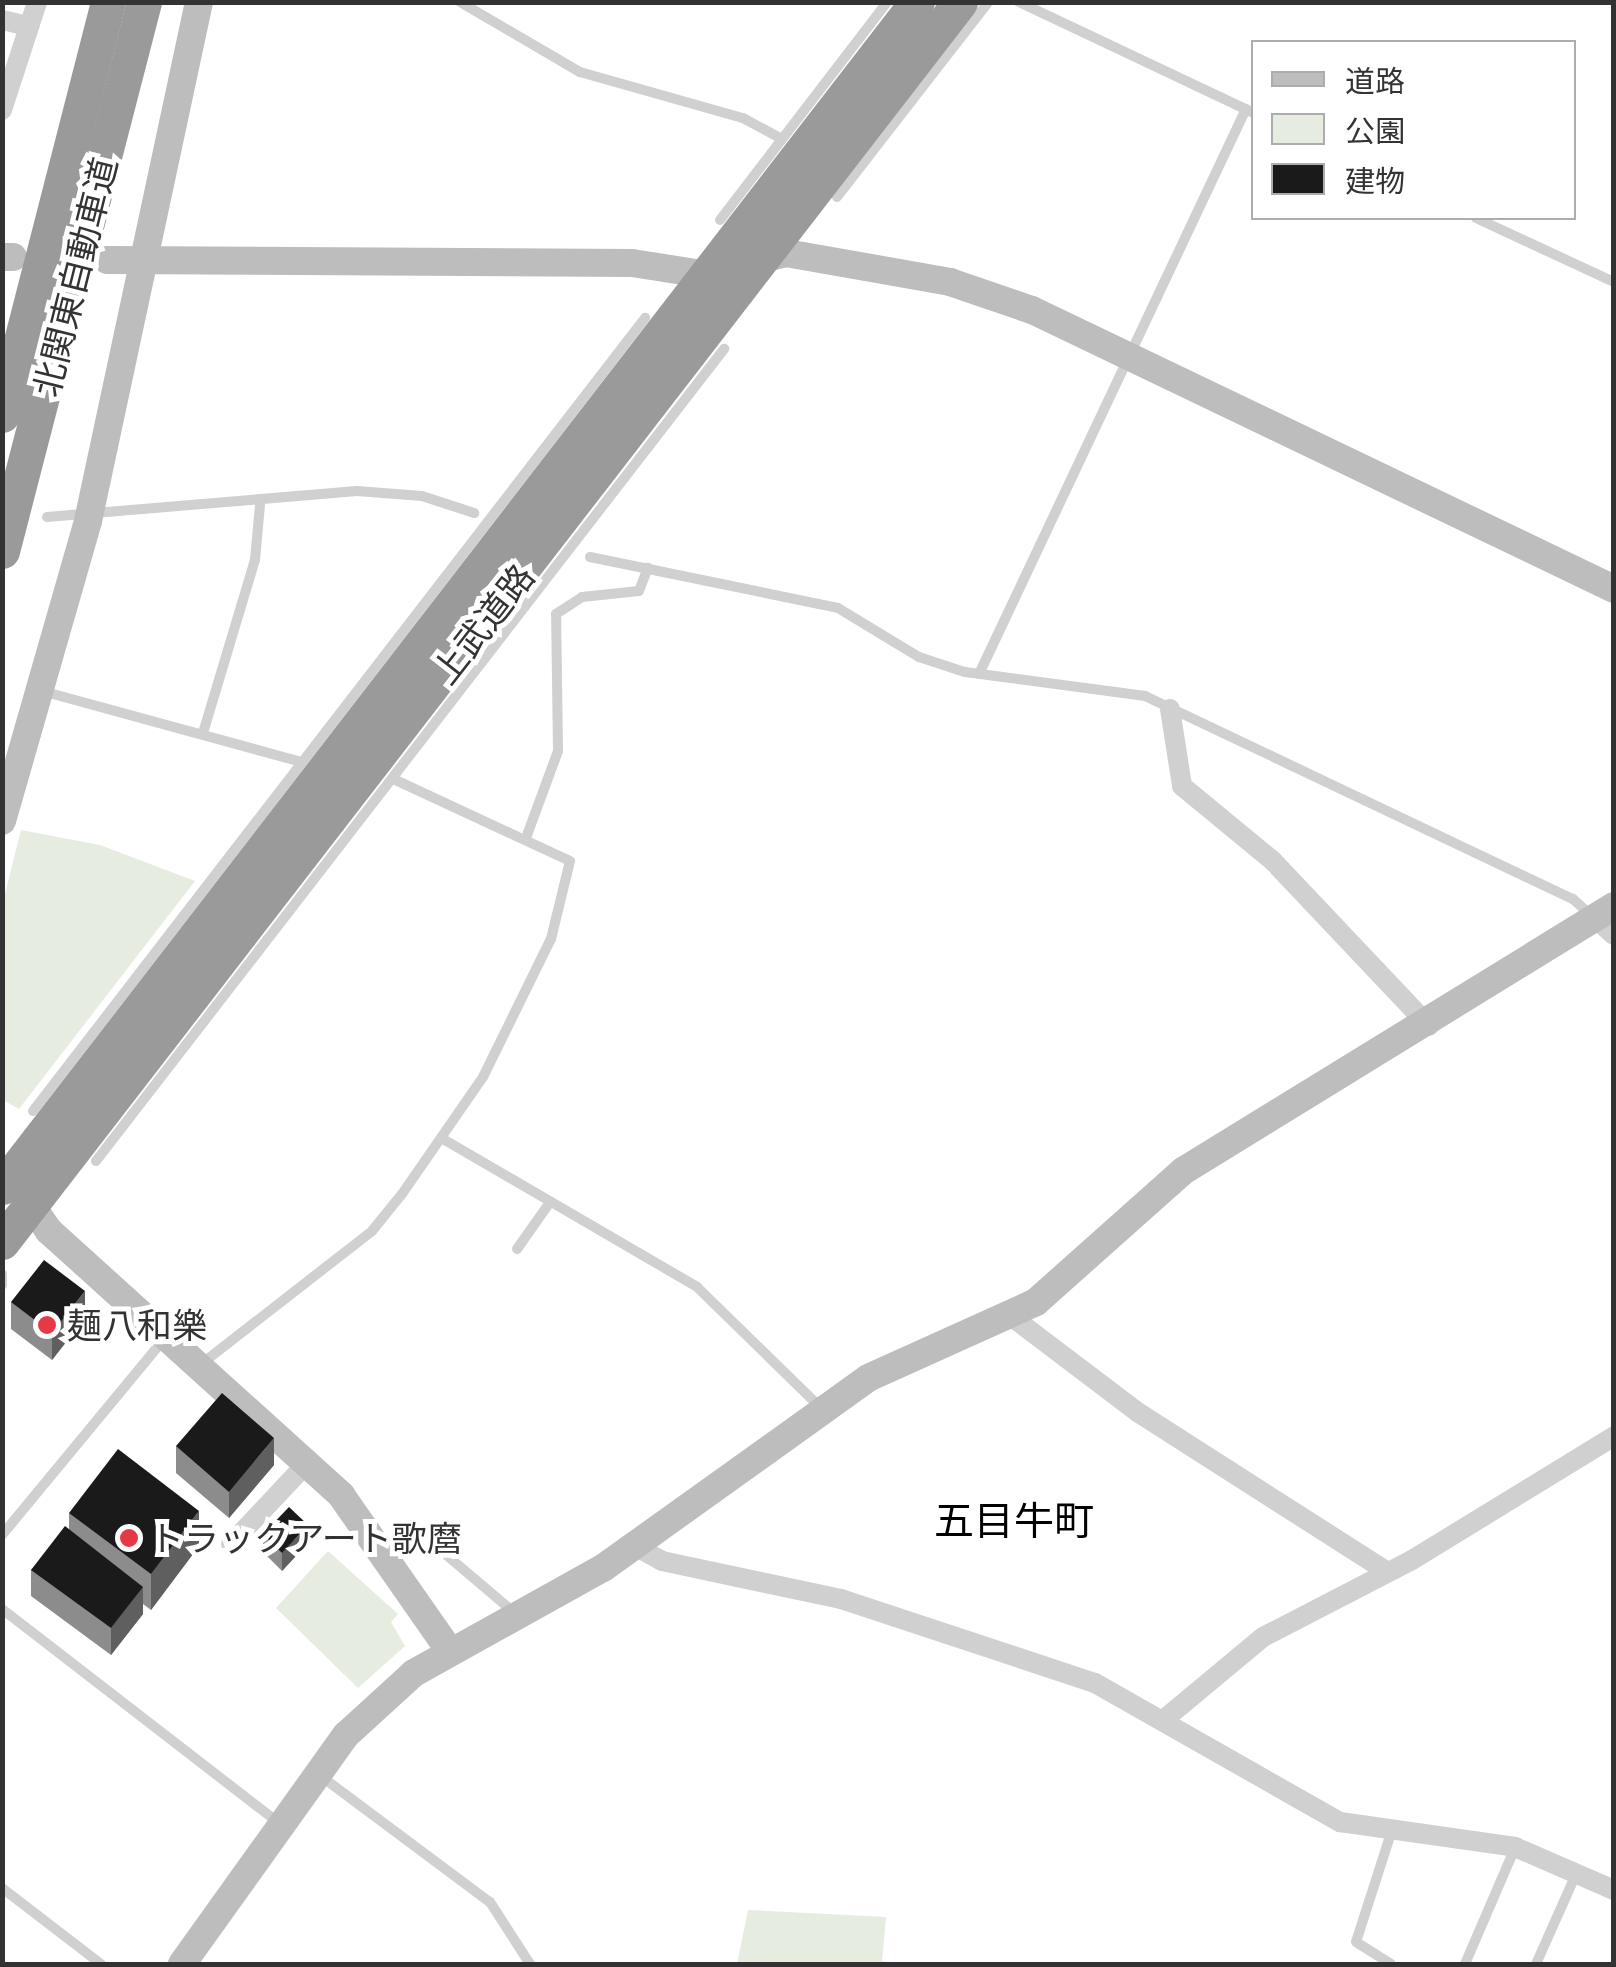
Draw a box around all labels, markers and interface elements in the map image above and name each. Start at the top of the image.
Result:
legend [1251,40,1576,220]
text: 道路 [1345,60,1405,101]
text: 公園 [1345,110,1405,151]
street label: 北関東自動車道 [25,153,125,401]
text: 建物 [1345,160,1405,201]
street label: 上武道路 [423,556,543,692]
place label: 麺八和樂 [67,1304,207,1346]
marker: 麺八和樂 [36,1314,58,1336]
district label: 五目牛町 [934,1496,1094,1544]
place label: トラックアート歌麿 [149,1517,462,1559]
marker: トラックアート歌麿 [118,1527,140,1549]

